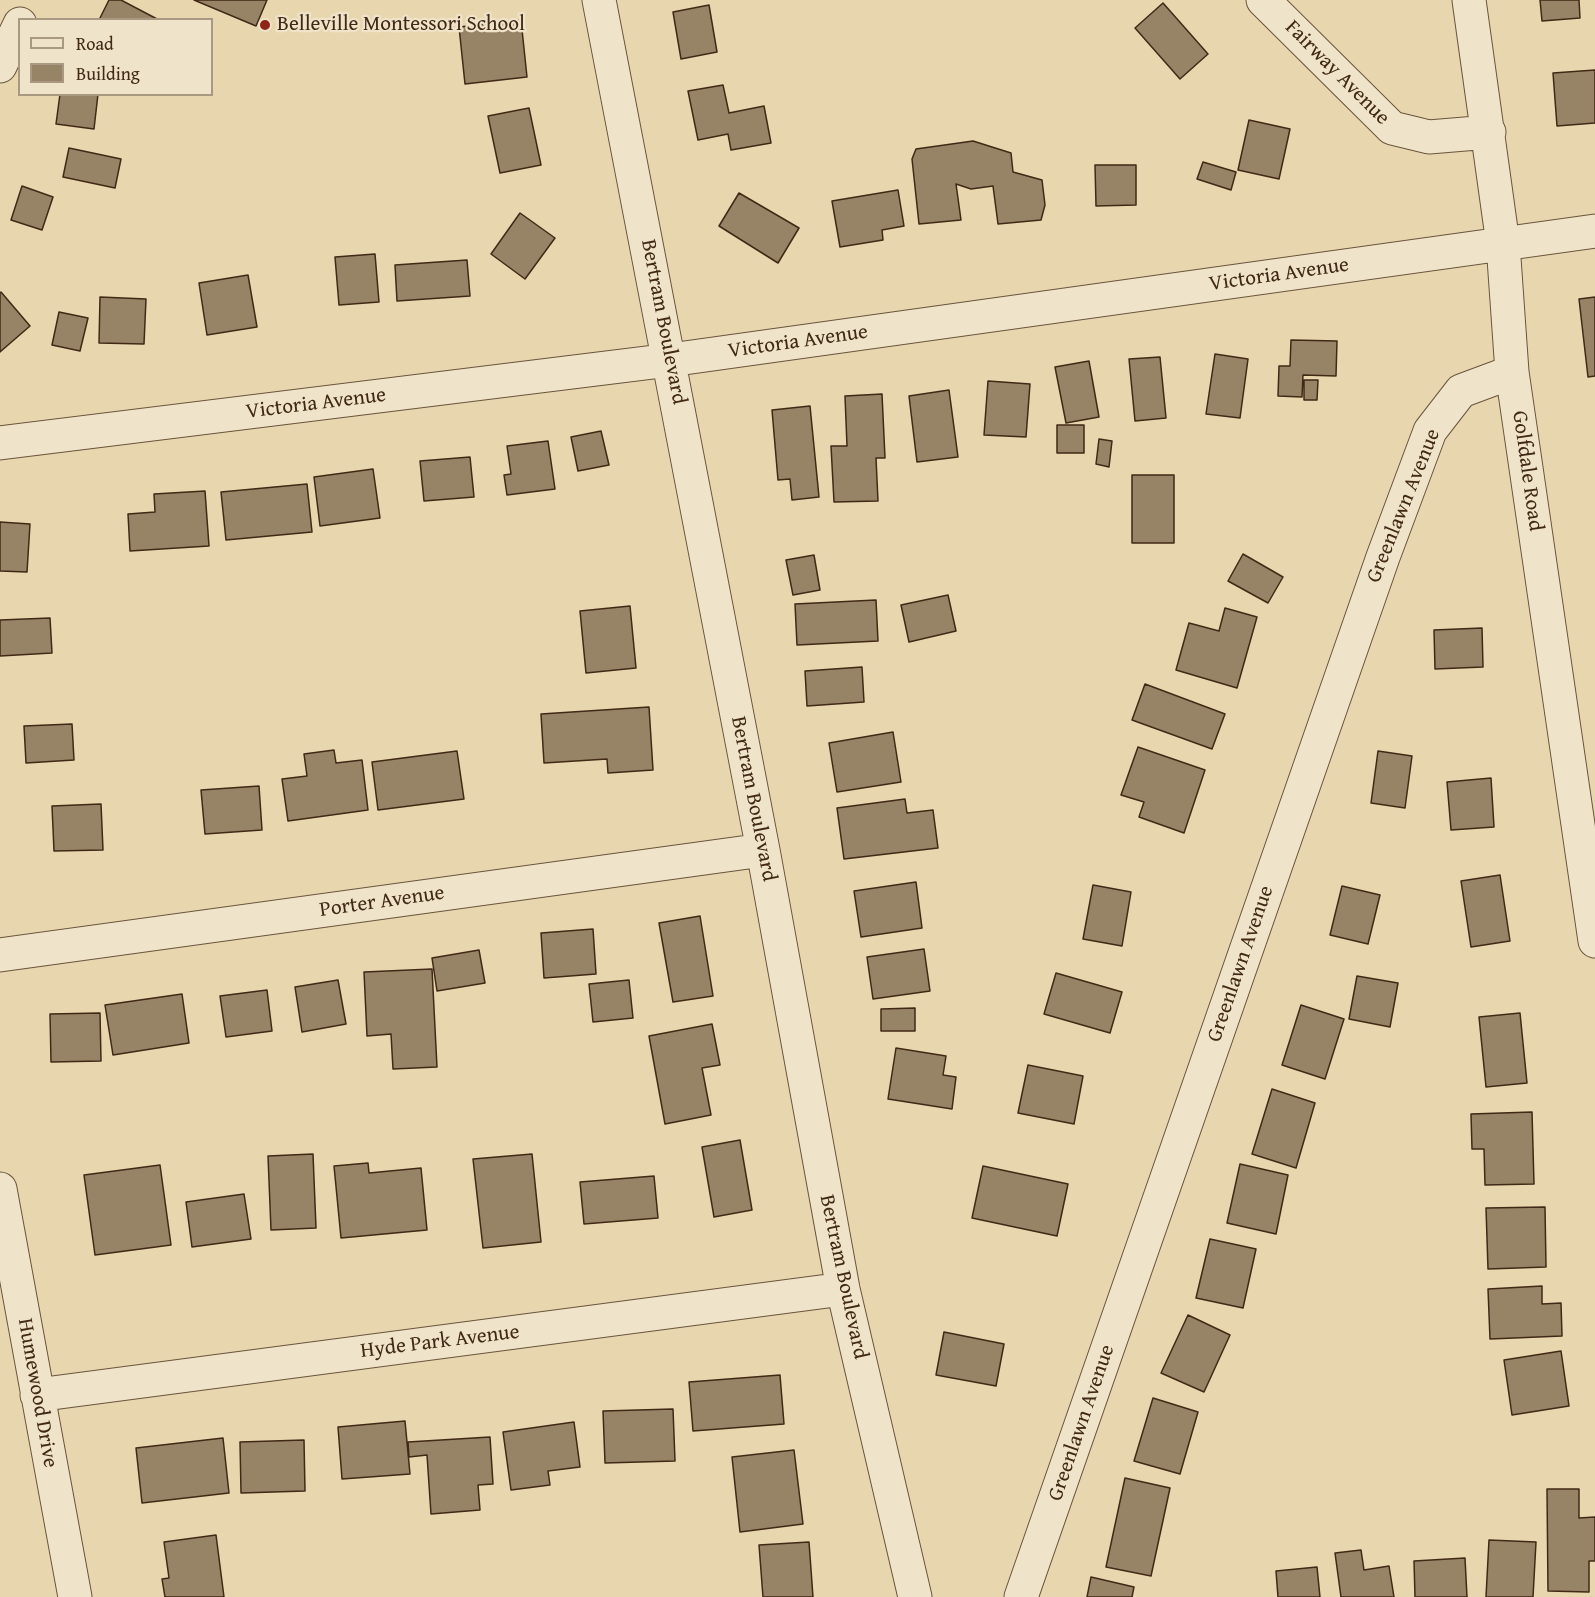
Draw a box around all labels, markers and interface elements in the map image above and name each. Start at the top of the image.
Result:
place label: Belleville Montessori School [277,12,525,38]
street label: Fairway Avenue [1279,15,1395,131]
legend [18,18,213,96]
marker: Belleville Montessori School [258,18,272,32]
text: Road [76,30,114,57]
text: Building [76,60,140,87]
street label: Bertram Boulevard [635,237,691,407]
street label: Victoria Avenue [1208,253,1350,297]
street label: Victoria Avenue [727,320,869,364]
street label: Victoria Avenue [245,383,387,425]
street label: Golfdale Road [1506,409,1548,533]
street label: Greenlawn Avenue [1362,425,1446,587]
street label: Bertram Boulevard [725,714,781,884]
street label: Porter Avenue [318,881,446,923]
street label: Greenlawn Avenue [1202,883,1280,1045]
street label: Bertram Boulevard [813,1193,873,1361]
street label: Humewood Drive [11,1316,63,1470]
street label: Hyde Park Avenue [359,1320,521,1364]
street label: Greenlawn Avenue [1043,1342,1121,1504]

